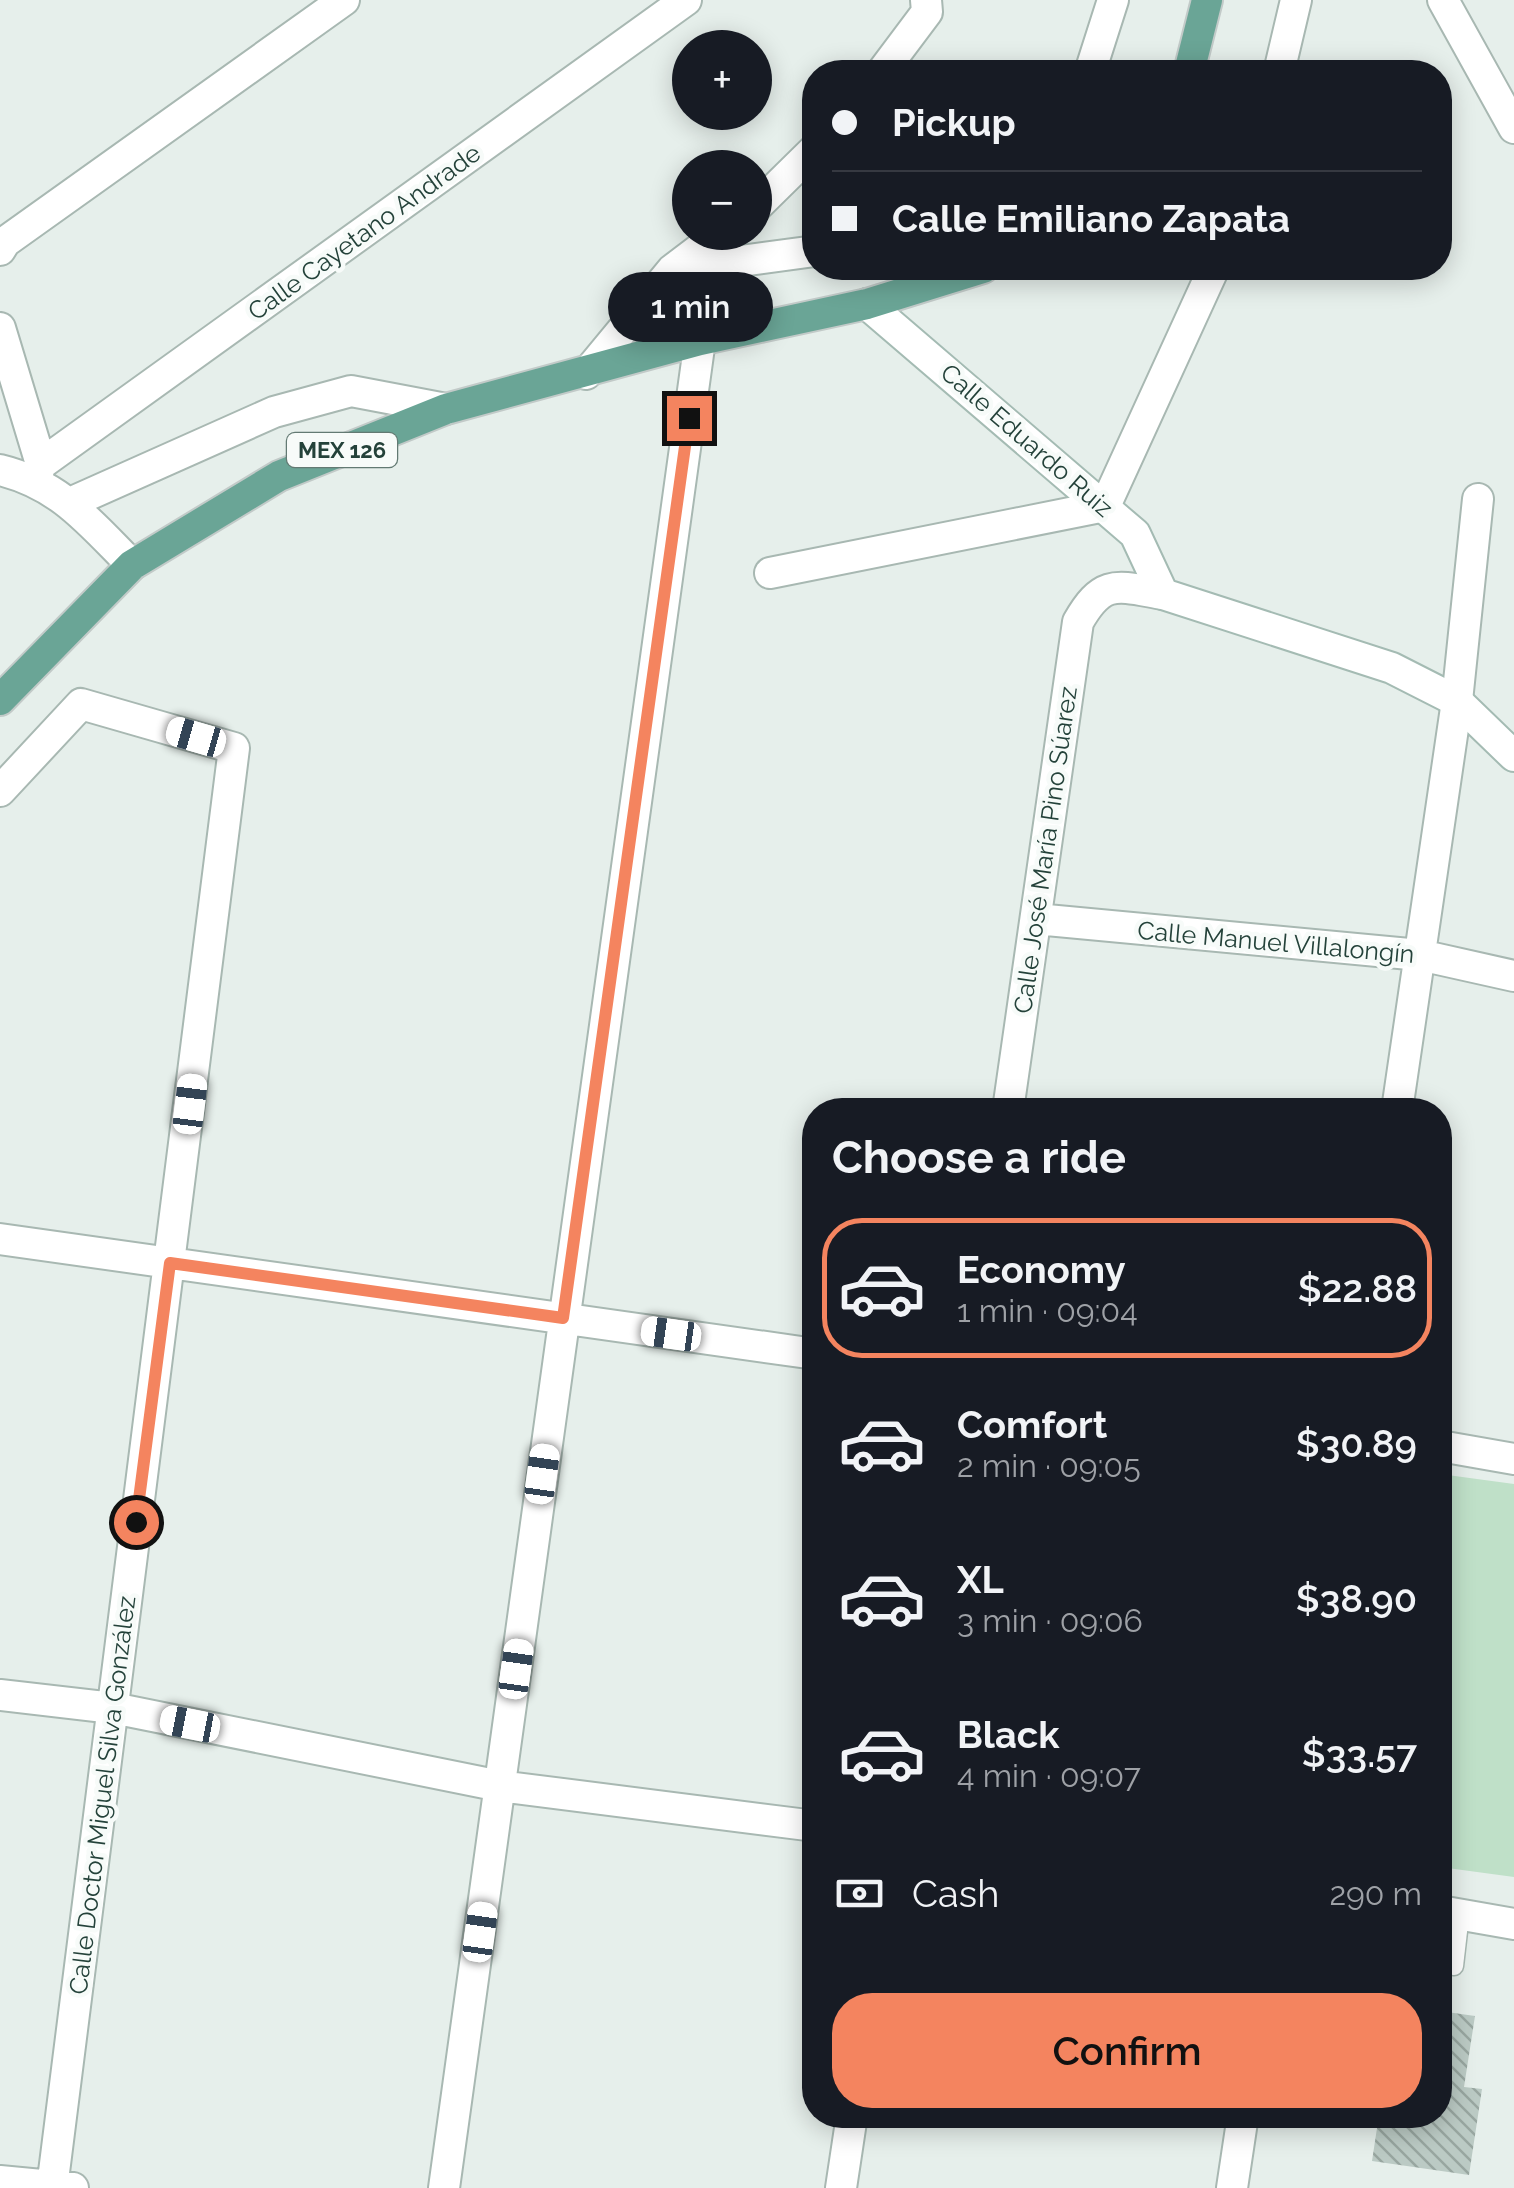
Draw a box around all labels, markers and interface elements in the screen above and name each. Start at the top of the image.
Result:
map controls [672,30,772,250]
button: + [672,30,772,130]
text: Pickup [892,100,1016,145]
street label: Calle Cayetano Andrade [242,138,486,326]
button: − [672,150,772,250]
text: Calle Emiliano Zapata [892,196,1290,241]
callout: 1 min [606,273,772,343]
text: 1 min [651,288,730,325]
street label: Calle Eduardo Ruiz [935,357,1119,523]
route end [667,396,712,441]
road number: MEX 126 [287,433,397,467]
street label: Calle José María Pino Súarez [1007,685,1083,1015]
car [163,714,229,760]
street label: Calle Manuel Villalongín [1136,915,1416,969]
car [171,1072,209,1136]
text: Choose a ride [832,1131,1126,1184]
icon: car [837,1243,927,1333]
text: Economy [957,1247,1126,1292]
text: $22.88 [1298,1266,1417,1311]
text: 1 min · 09:04 [957,1292,1138,1329]
car [639,1315,703,1353]
icon: car [837,1398,927,1488]
text: Comfort [957,1402,1107,1447]
text: $30.89 [1296,1421,1417,1466]
car [523,1442,561,1506]
text: 2 min · 09:05 [957,1447,1141,1484]
route start [114,1500,159,1545]
icon: car [837,1553,927,1643]
text: XL [957,1557,1004,1602]
text: $38.90 [1296,1576,1417,1621]
street label: Calle Doctor Miguel Silva González [63,1594,141,1996]
text: 3 min · 09:06 [957,1602,1143,1639]
car [497,1637,535,1701]
car [158,1704,222,1744]
icon: car [837,1708,927,1798]
text: Black [957,1712,1059,1757]
text: $33.57 [1302,1731,1417,1776]
text: 4 min · 09:07 [957,1757,1141,1794]
icon: cash [832,1866,887,1921]
text: Cash [912,1871,999,1916]
text: 290 m [1329,1875,1422,1912]
car [461,1900,499,1964]
button: Confirm [832,1993,1422,2108]

